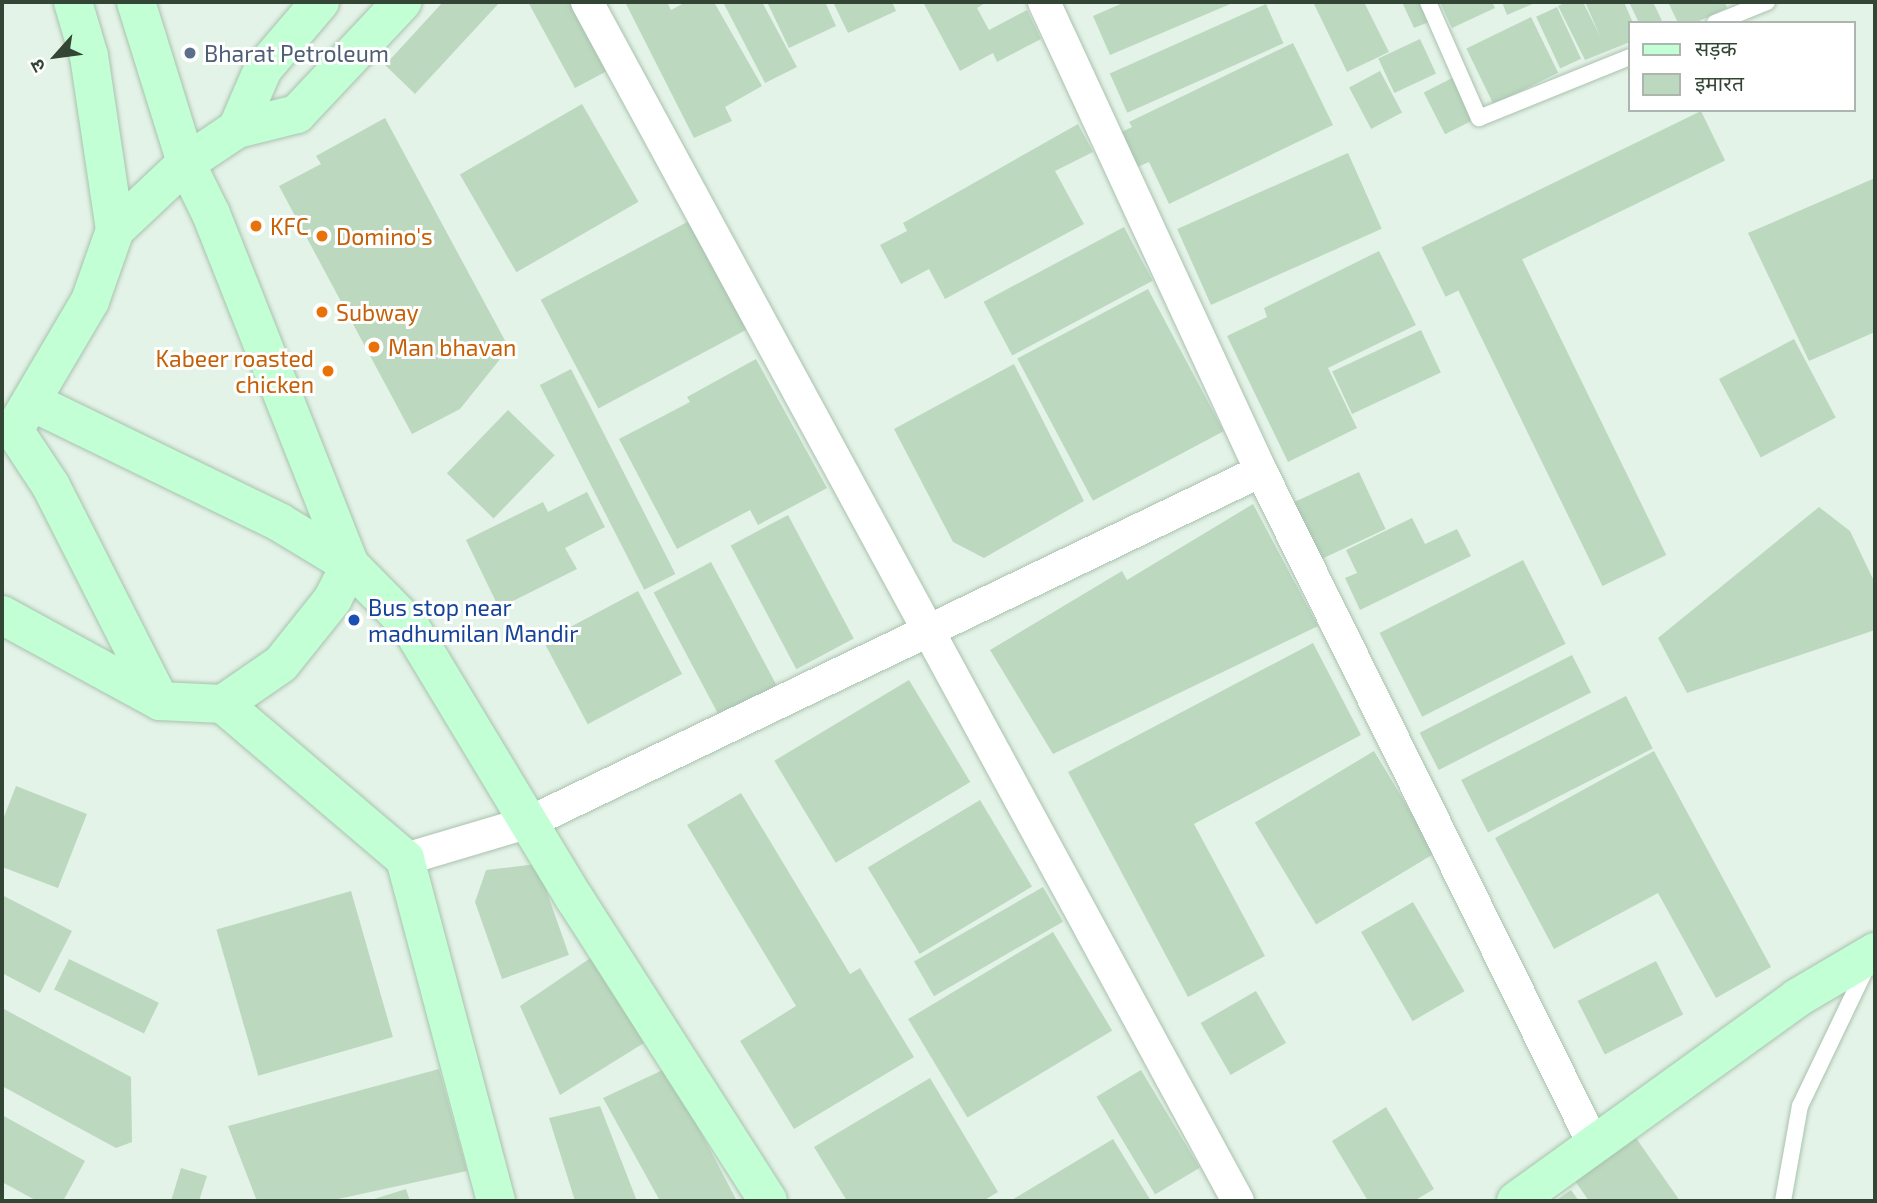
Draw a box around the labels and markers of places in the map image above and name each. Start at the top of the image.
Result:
place label: Bharat Petroleum [204,39,389,67]
marker: Bharat Petroleum [182,45,198,61]
place label: KFC [270,212,309,240]
marker: KFC [248,218,264,234]
place label: Domino's [336,222,433,250]
marker: Domino's [314,228,330,244]
place label: Subway [336,298,419,326]
marker: Subway [314,304,330,320]
place label: Man bhavan [388,333,516,361]
marker: Man bhavan [366,339,382,355]
place label: Kabeer roasted chicken [155,344,314,398]
marker: Kabeer roasted chicken [320,363,336,379]
place label: Bus stop near madhumilan Mandir [368,593,578,647]
marker: Bus stop near madhumilan Mandir [346,612,362,628]

